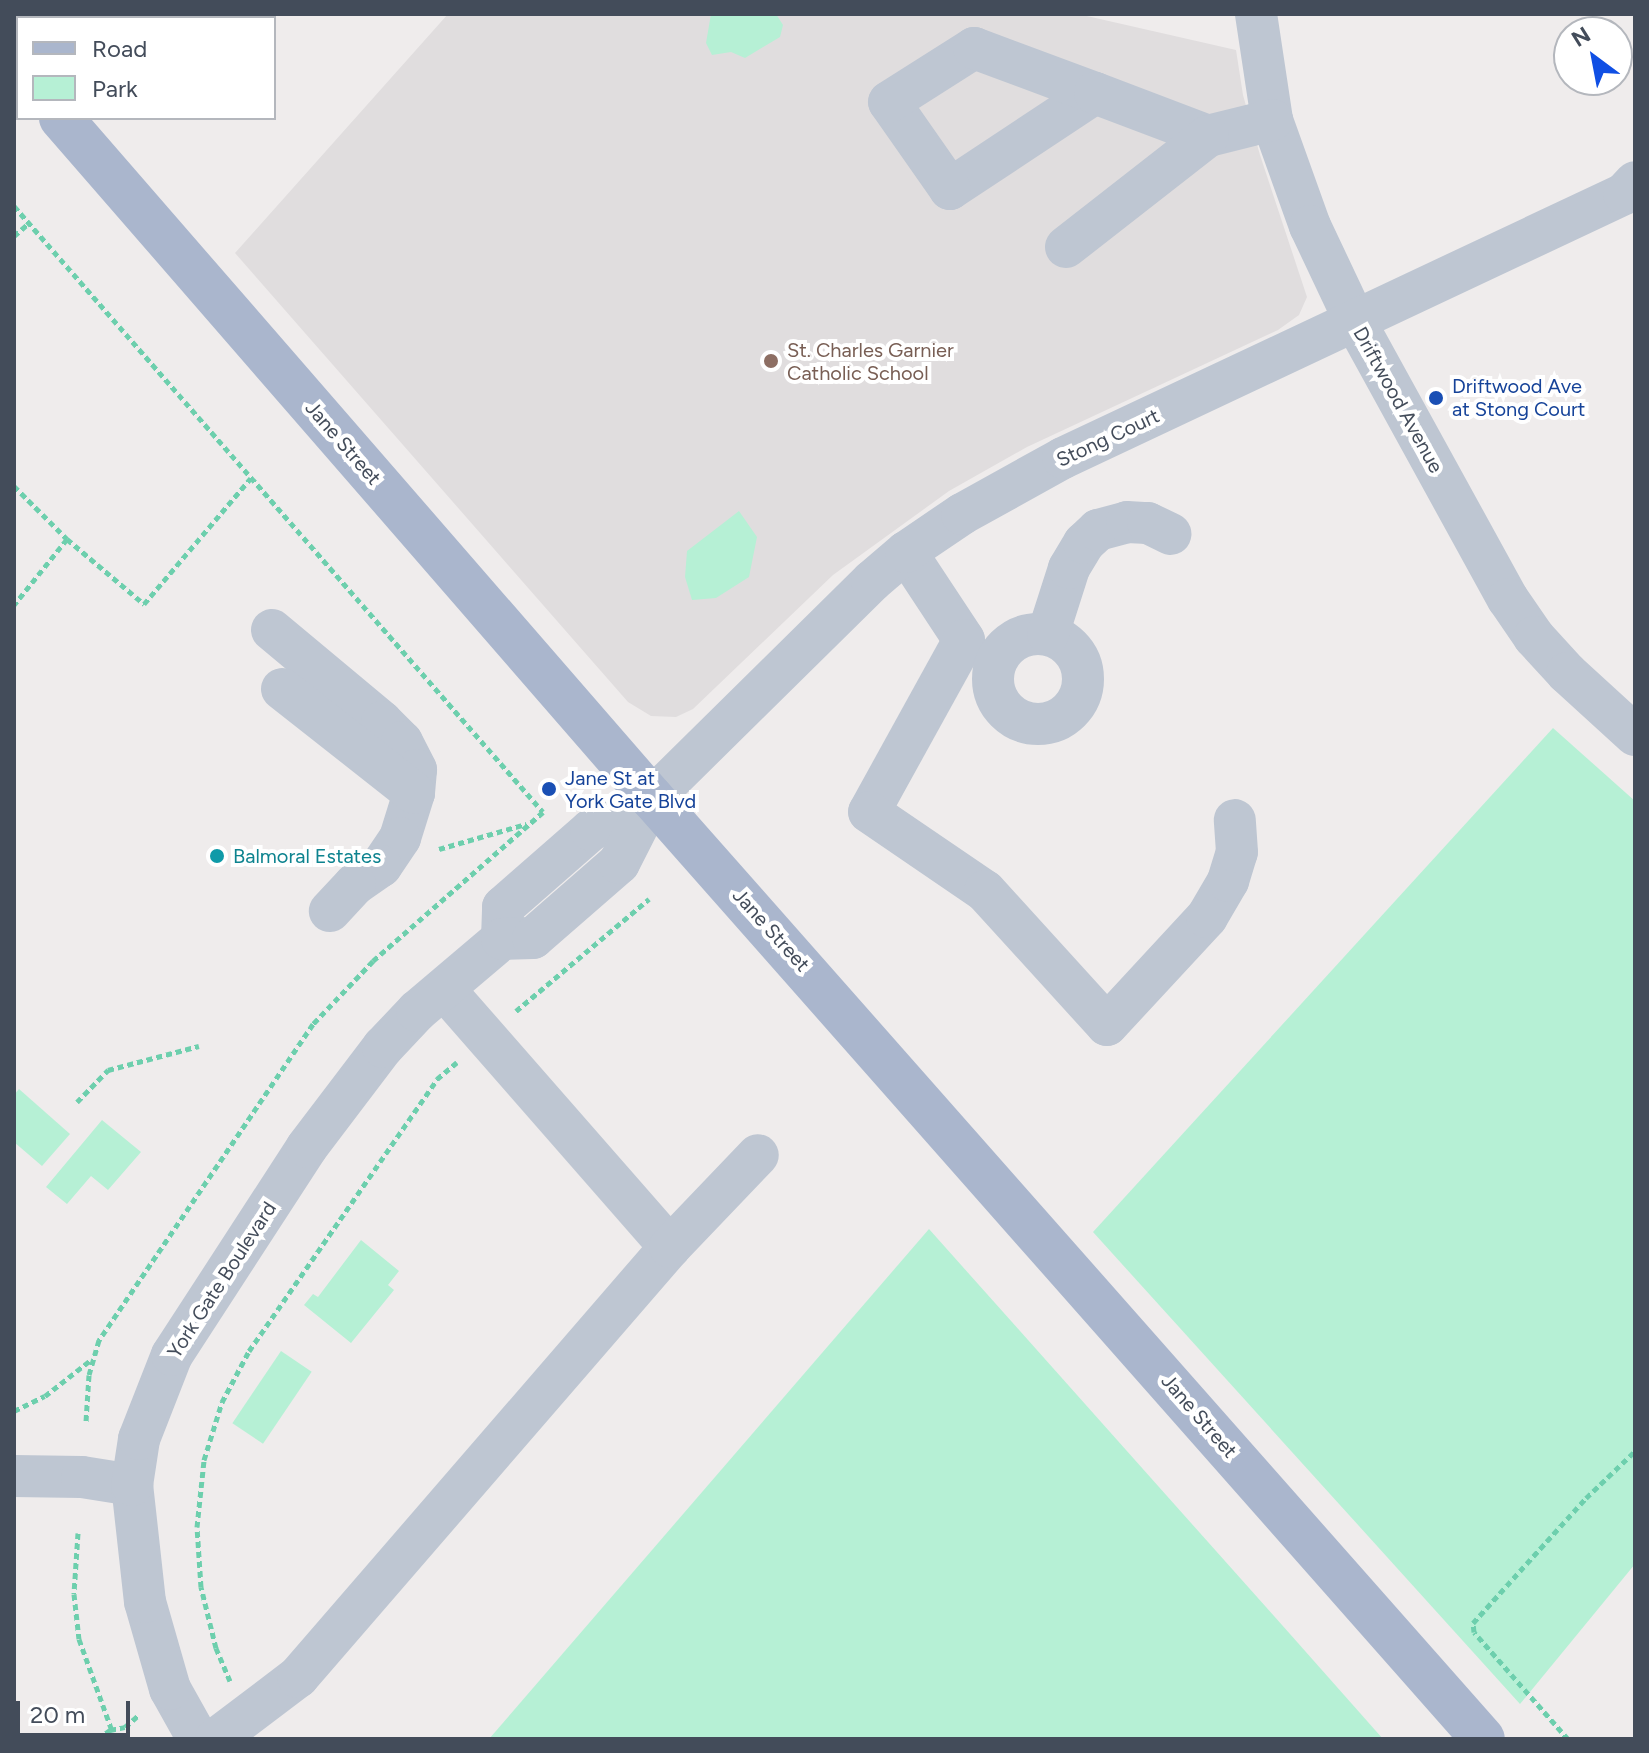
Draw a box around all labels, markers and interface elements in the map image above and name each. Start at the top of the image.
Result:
legend [16,16,276,120]
north arrow [1553,16,1633,96]
text: N [1567,21,1595,53]
text: Road [92,34,147,63]
text: Park [92,74,138,103]
street label: Driftwood Avenue [1348,323,1448,477]
place label: St. Charles Garnier Catholic School [787,338,954,385]
marker: St. Charles Garnier Catholic School [762,352,780,370]
place label: Driftwood Ave at Stong Court [1452,374,1585,421]
marker: Driftwood Ave at Stong Court [1427,389,1445,407]
street label: Jane Street [300,396,386,490]
street label: Stong Court [1053,404,1163,472]
place label: Jane St at York Gate Blvd [565,766,696,813]
marker: Jane St at York Gate Blvd [540,780,558,798]
place label: Balmoral Estates [233,844,381,868]
marker: Balmoral Estates [208,847,226,865]
street label: Jane Street [727,884,815,976]
street label: York Gate Boulevard [163,1197,281,1363]
street label: Jane Street [1156,1369,1242,1463]
scale bar [20,1685,134,1735]
text: 20 m [30,1700,85,1729]

